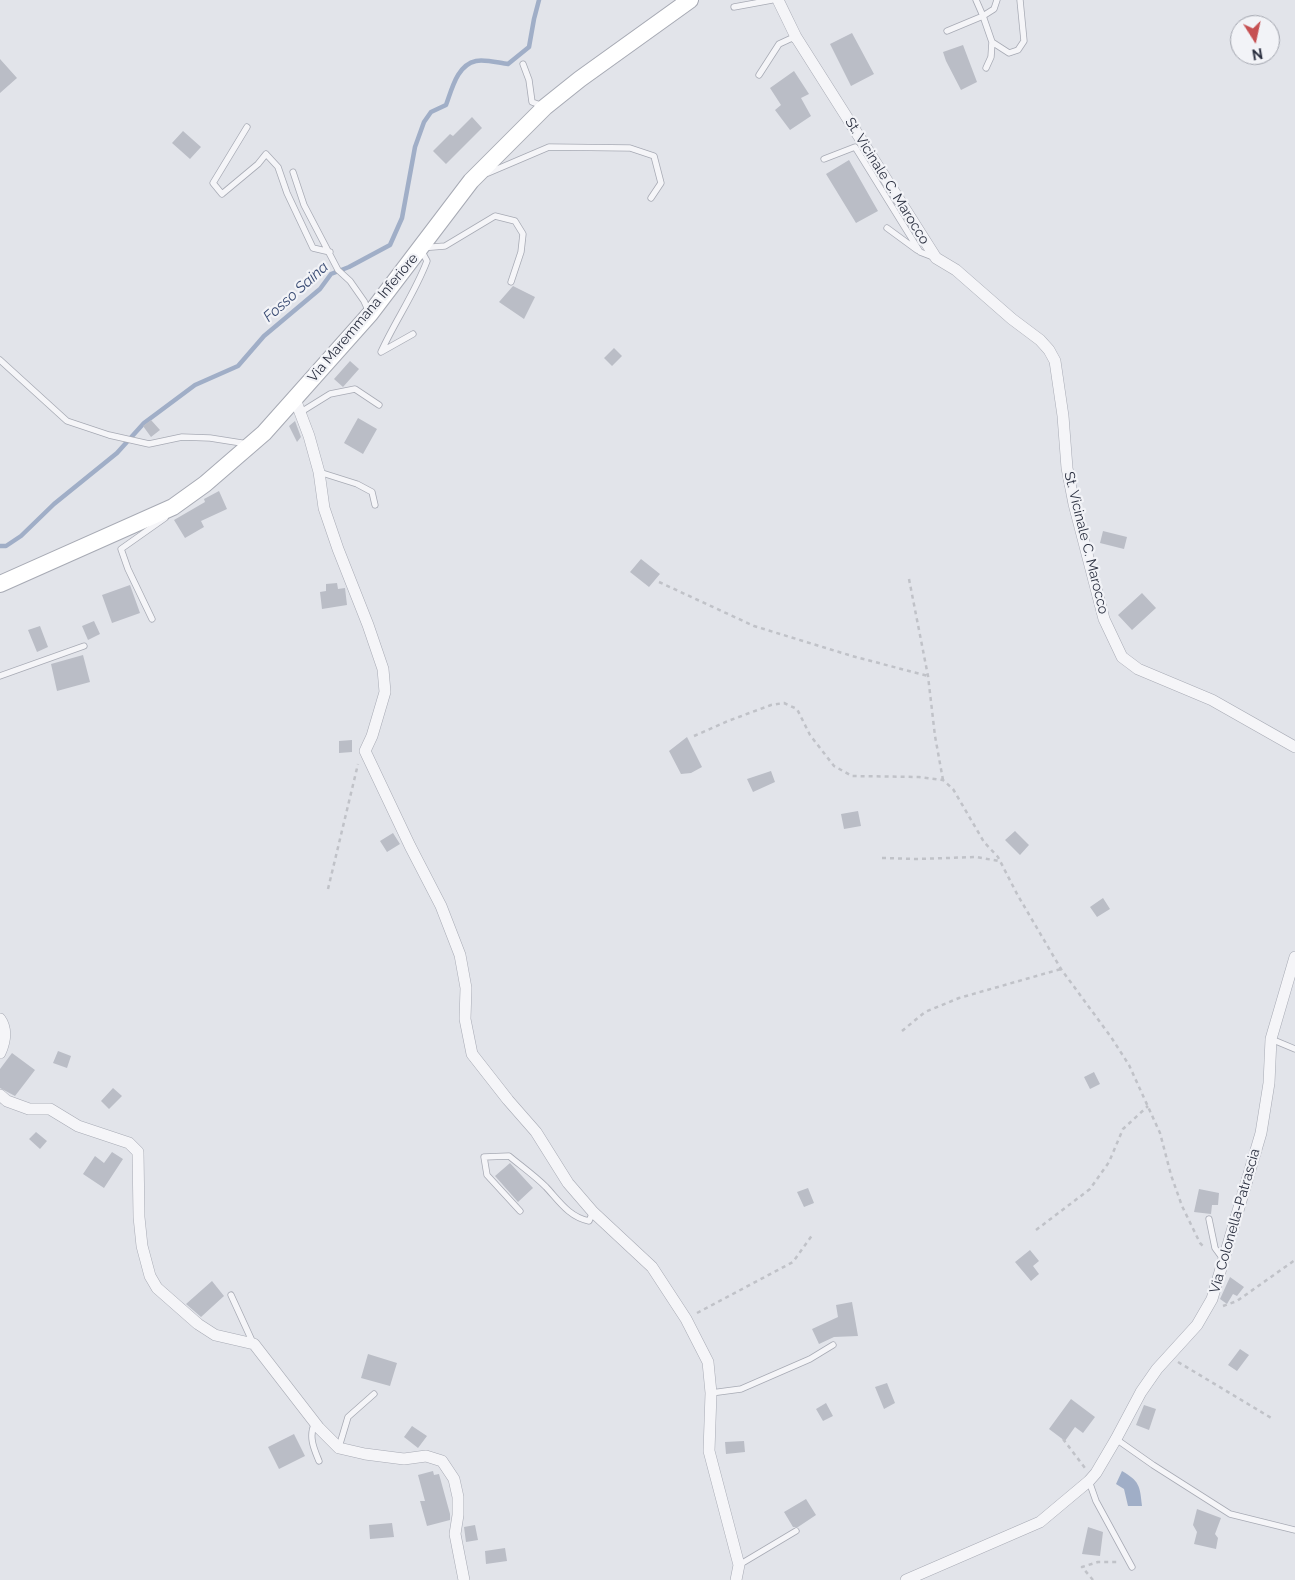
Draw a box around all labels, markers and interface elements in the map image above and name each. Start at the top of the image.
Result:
north arrow [1230,15,1280,65]
text: N [1251,45,1264,63]
street label: St. Vicinale C. Marocco [841,115,933,247]
street label: Via Maremmana Inferiore [304,250,422,386]
water label: Fosso Saina [260,258,332,326]
street label: St. Vicinale C. Marocco [1060,470,1112,616]
street label: Via Colonella-Patrascia [1206,1147,1264,1295]

